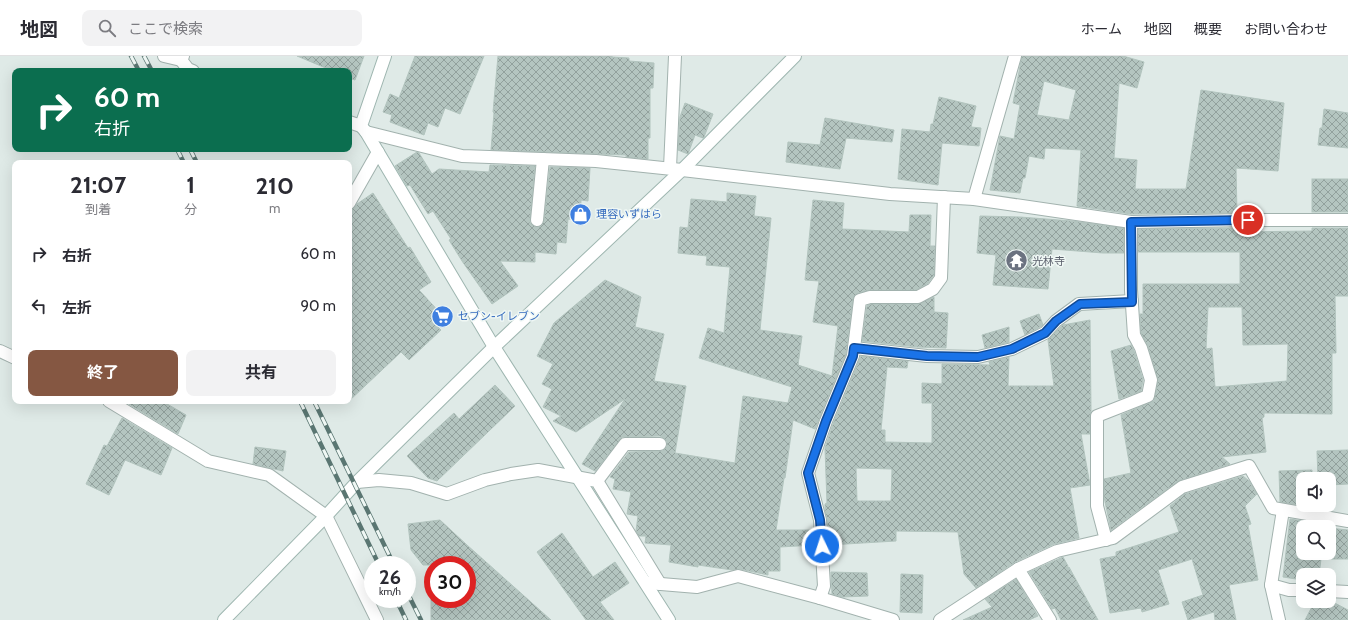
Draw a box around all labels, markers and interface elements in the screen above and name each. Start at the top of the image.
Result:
search box [82,10,362,46]
icon: search [96,17,118,39]
text: 地図 [20,18,58,41]
text: ここで検索 [128,20,203,38]
text: ホーム [1080,20,1122,38]
text: 地図 [1144,20,1172,38]
text: 概要 [1194,20,1222,38]
text: お問い合わせ [1244,20,1328,38]
text: 60 m [94,80,160,114]
icon: right [28,84,80,136]
text: 右折 [94,118,130,140]
text: 21:07 [70,170,126,199]
text: 1 [186,170,195,199]
text: 210 [255,171,294,200]
text: m [269,200,280,216]
text: 到着 [85,201,111,217]
text: 分 [184,201,197,217]
shop icon: 理容いずはら [567,201,593,227]
pin [1231,203,1265,237]
place label: 理容いずはら [596,207,662,221]
icon: arrive [1237,209,1259,231]
icon: right [28,243,50,265]
text: 60 m [300,245,336,263]
text: 右折 [62,247,92,265]
temple icon: 光林寺 [1003,248,1029,274]
place label: 光林寺 [1032,254,1065,268]
icon: left [28,295,50,317]
text: 90 m [300,297,336,315]
text: 左折 [62,299,92,317]
supermarket icon: セブン-イレブン [430,303,456,329]
place label: セブン-イレブン [458,309,540,323]
button: 終了 [28,350,178,396]
button: 共有 [186,350,336,396]
map controls [1296,472,1336,608]
button: sound [1296,472,1336,512]
button: search [1296,520,1336,560]
position arrow [801,525,843,567]
speed limit sign: 30 [424,556,476,608]
text: 26 [379,565,401,589]
button: layers [1296,568,1336,608]
text: km/h [379,585,401,598]

